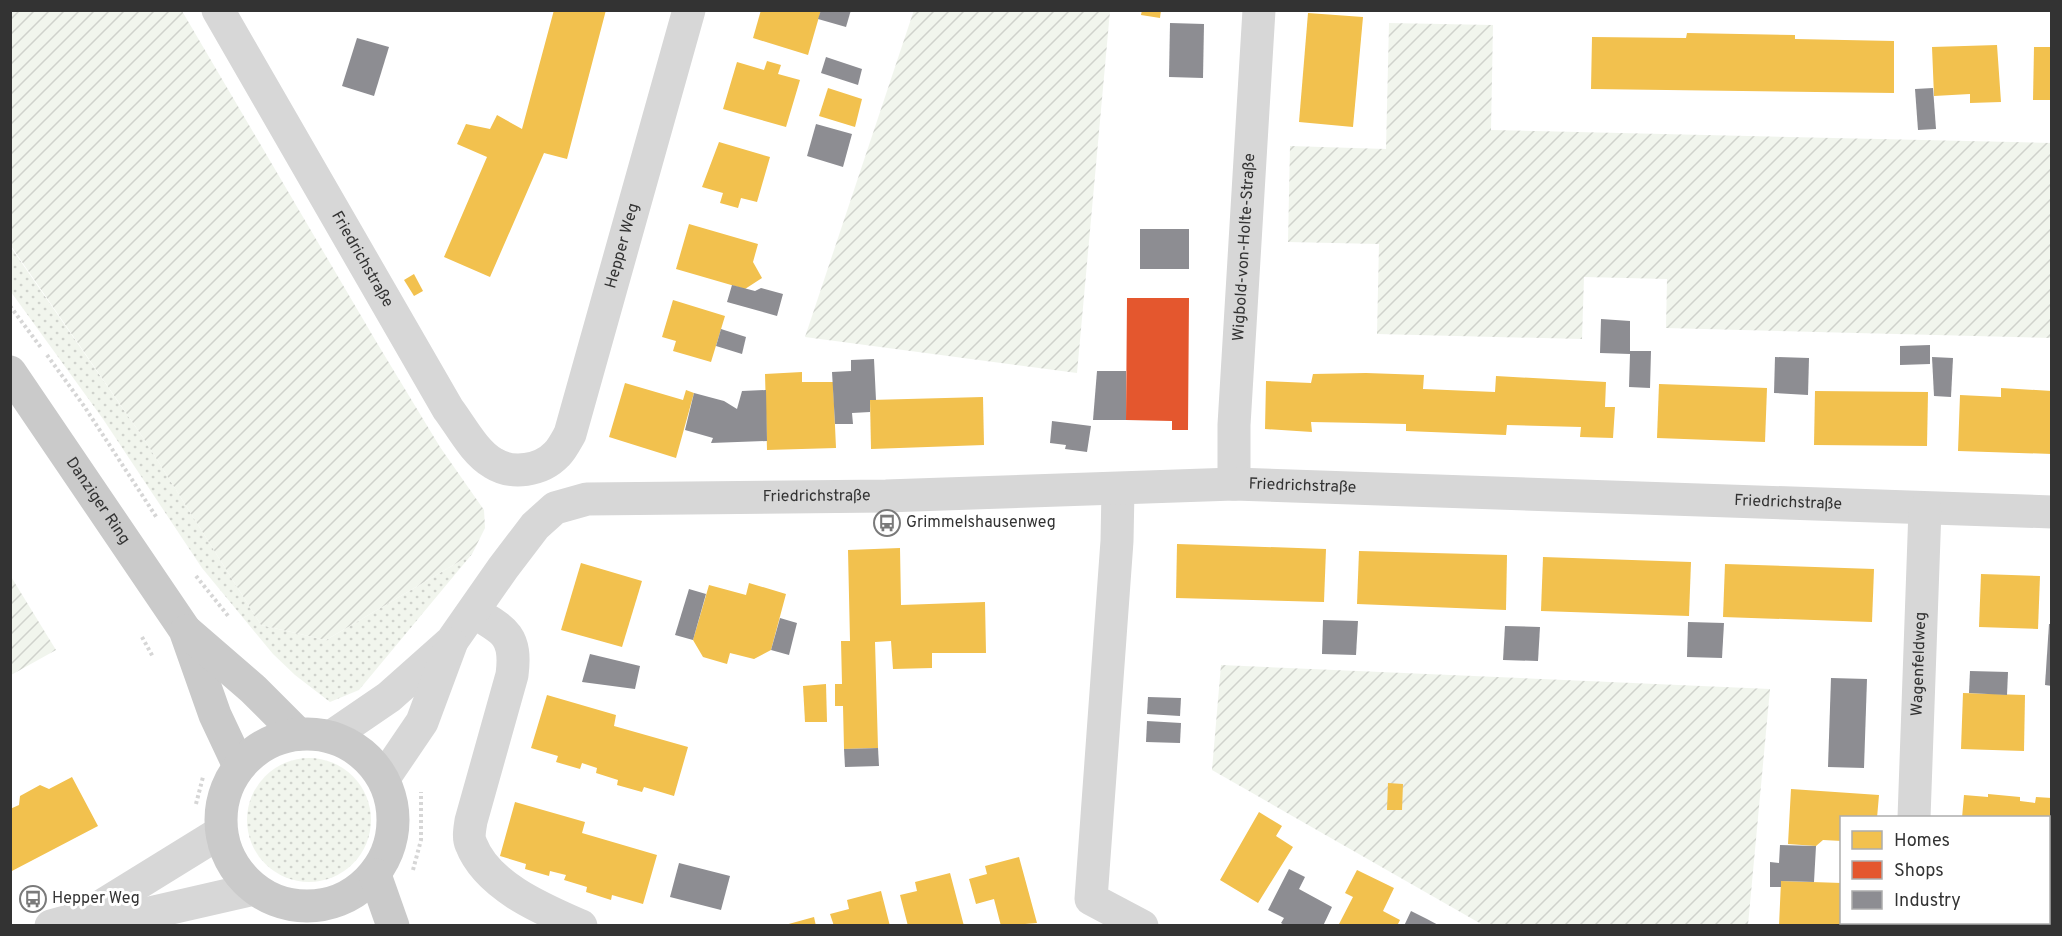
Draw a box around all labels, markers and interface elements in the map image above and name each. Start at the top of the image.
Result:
street label: Wigbold-von-Holte-Straße [1229,153,1260,342]
street label: Hepper Weg [601,201,644,291]
street label: Friedrichstraße [326,208,397,311]
street label: Danziger Ring [61,454,134,549]
street label: Friedrichstraße [1248,475,1357,498]
street label: Friedrichstraße [763,486,871,507]
street label: Friedrichstraße [1734,491,1842,515]
bus stop icon: Grimmelshausenweg [872,508,902,538]
place label: Grimmelshausenweg [906,513,1056,533]
street label: Wagenfeldweg [1908,612,1931,717]
legend [1840,816,2050,924]
text: Homes [1894,830,1950,853]
text: Shops [1894,860,1944,883]
bus stop icon: Hepper Weg [18,884,48,914]
place label: Hepper Weg [52,889,140,909]
text: Industry [1894,890,1961,913]

